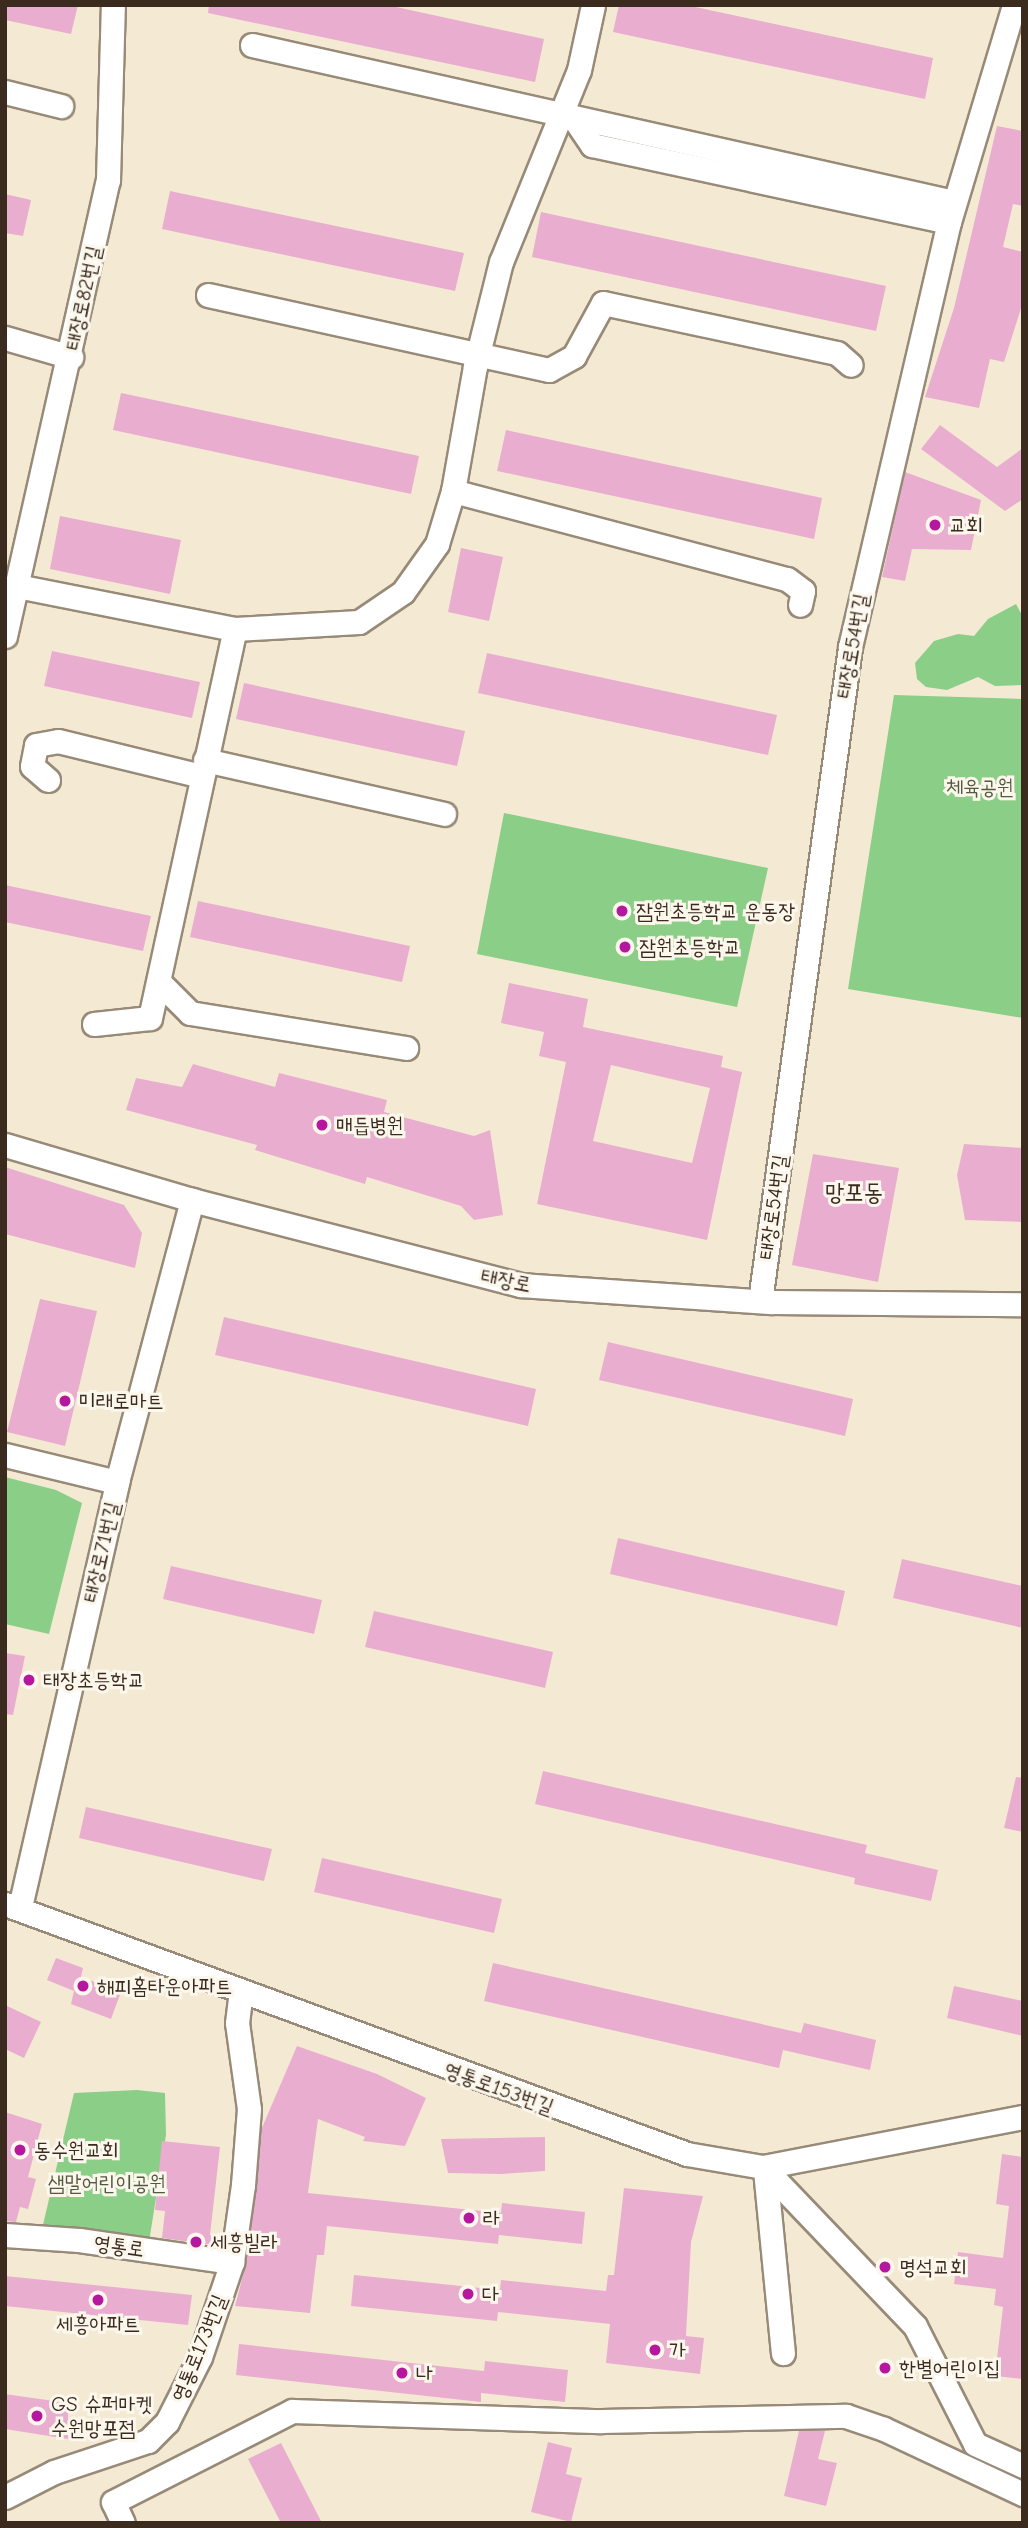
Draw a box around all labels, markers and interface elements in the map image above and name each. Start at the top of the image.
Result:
street label: 태장로82번길 [60,243,106,353]
place label: 교회 [949,512,983,538]
marker: 교회 [927,517,943,533]
street label: 태장로54번길 [830,592,874,700]
park label: 체육공원 [946,774,1014,800]
place label: 잠원초등학교 운동장 [636,898,795,924]
marker: 잠원초등학교 운동장 [614,903,630,919]
place label: 잠원초등학교 [639,934,740,960]
marker: 잠원초등학교 [617,939,633,955]
place label: 매듭병원 [336,1112,404,1138]
marker: 매듭병원 [314,1117,330,1133]
street label: 태장로54번길 [753,1153,793,1261]
district label: 망포동 [825,1179,883,1207]
street label: 태장로 [479,1263,533,1297]
place label: 미래로마트 [79,1388,163,1414]
marker: 미래로마트 [57,1393,73,1409]
street label: 태장로71번길 [77,1499,125,1605]
place label: 태장초등학교 [43,1667,144,1693]
marker: 태장초등학교 [21,1672,37,1688]
place label: 해피홈타운아파트 [97,1973,232,1999]
marker: 해피홈타운아파트 [75,1978,91,1994]
street label: 영통로153번길 [441,2057,557,2119]
place label: 동수원교회 [34,2137,118,2163]
marker: 동수원교회 [12,2142,28,2158]
park label: 샘말어린이공원 [48,2170,166,2196]
place label: 라 [483,2205,500,2231]
marker: 라 [461,2210,477,2226]
place label: 세흥빌라 [210,2229,278,2255]
street label: 영통로 [92,2230,146,2262]
marker: 세흥빌라 [188,2234,204,2250]
place label: 명석교회 [899,2254,967,2280]
marker: 명석교회 [877,2259,893,2275]
place label: 다 [482,2281,499,2307]
marker: 다 [460,2286,476,2302]
street label: 영통로173번길 [166,2291,232,2405]
marker: 세흥아파트 [90,2292,106,2308]
place label: 세흥아파트 [56,2311,140,2337]
place label: 가 [669,2337,686,2363]
marker: 가 [647,2342,663,2358]
place label: 한별어린이집 [899,2355,1000,2381]
place label: 나 [416,2360,433,2386]
marker: 한별어린이집 [877,2360,893,2376]
marker: 나 [394,2365,410,2381]
place label: GS 슈퍼마켓 수원망포점 [51,2391,152,2441]
marker: GS 슈퍼마켓 수원망포점 [29,2408,45,2424]

